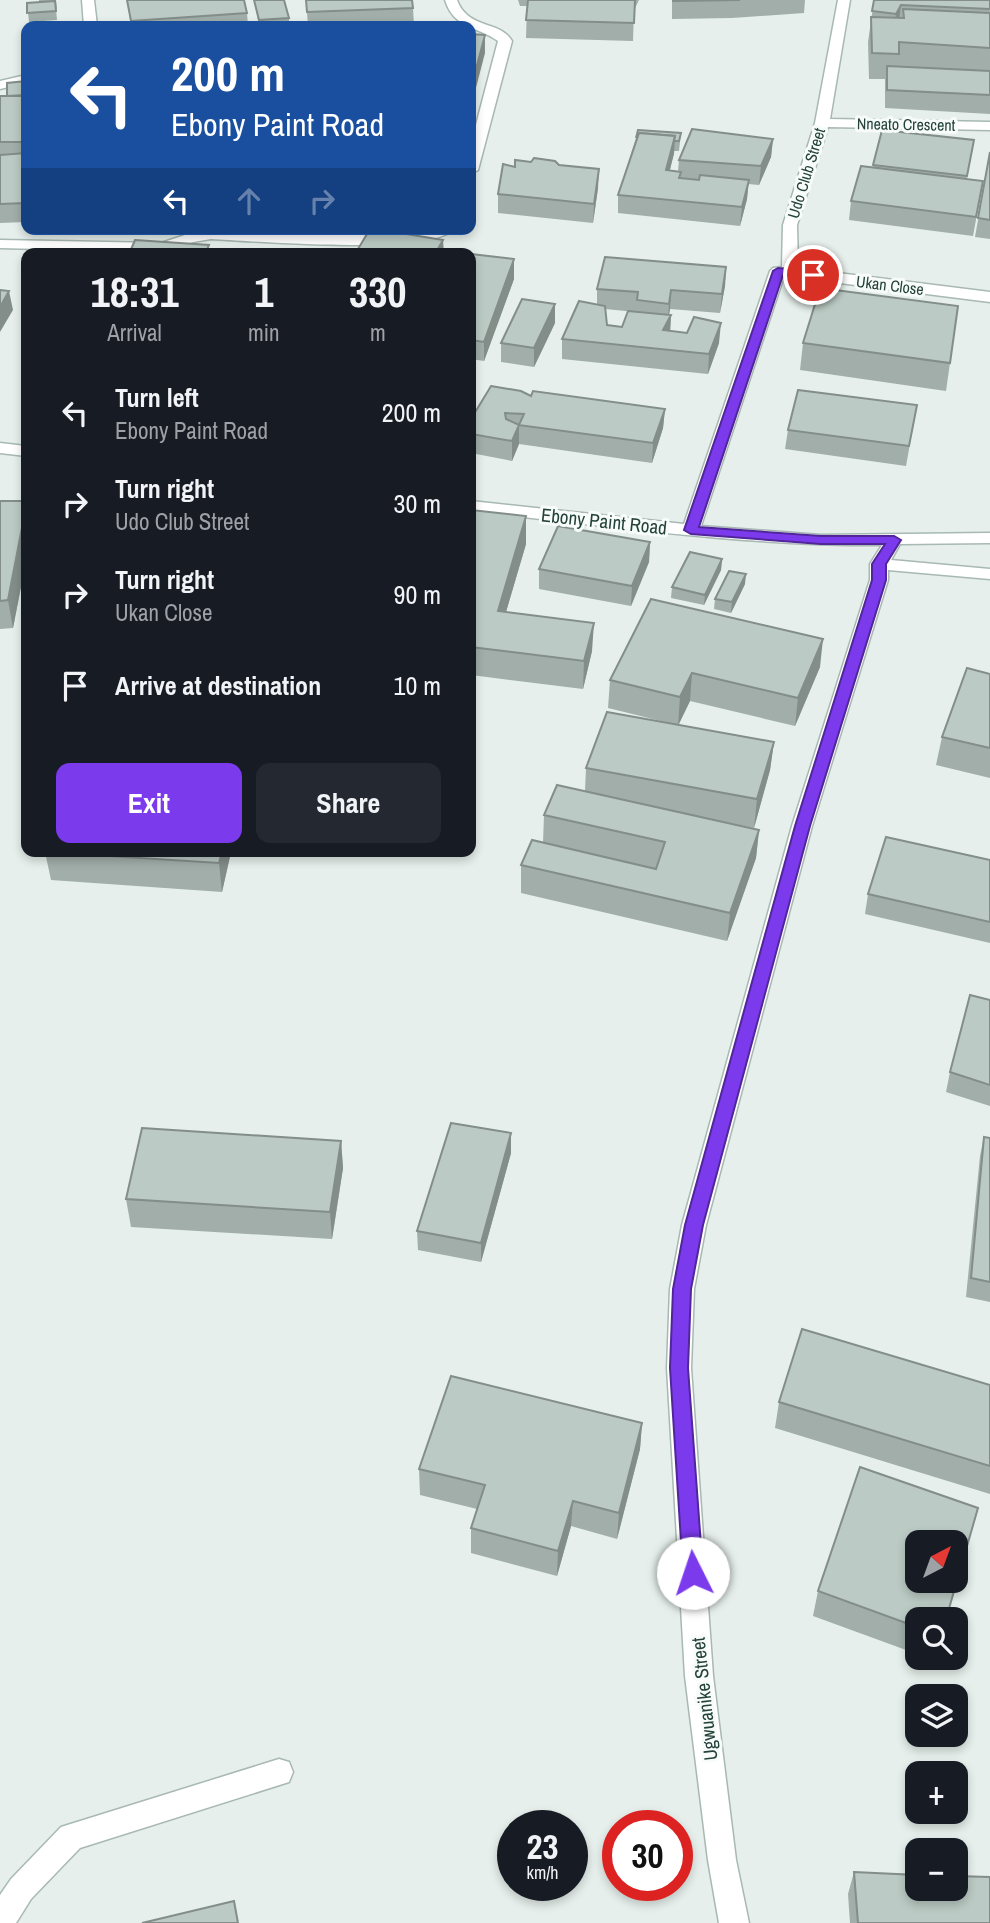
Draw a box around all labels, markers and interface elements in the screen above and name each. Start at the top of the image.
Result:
text: 200 m [171,40,285,106]
icon: left [56,49,147,140]
text: Ebony Paint Road [171,103,384,146]
street label: Nneato Crescent [857,112,956,136]
street label: Udo Club Street [782,125,830,221]
icon: left [157,182,195,220]
icon: ahead [230,182,268,220]
icon: right [303,182,341,220]
pin [783,245,843,305]
icon: arrive [794,256,832,294]
text: 18:31 [91,264,179,320]
text: 1 [254,264,273,320]
text: 330 [349,264,407,320]
street label: Ukan Close [855,270,925,300]
text: Arrival [107,317,162,348]
text: min [248,317,280,348]
text: m [370,317,386,348]
text: Turn left [115,380,199,415]
icon: left [56,394,94,432]
text: 200 m [382,395,441,430]
text: Ebony Paint Road [115,415,268,446]
text: Turn right [115,471,214,506]
icon: right [56,485,94,523]
text: 30 m [394,486,441,521]
street label: Ebony Paint Road [540,501,668,541]
text: Udo Club Street [115,506,249,537]
text: Turn right [115,562,214,597]
icon: right [56,576,94,614]
text: 90 m [394,577,441,612]
text: Ukan Close [115,597,212,628]
icon: arrive [56,667,94,705]
text: Arrive at destination [115,668,321,703]
text: 10 m [394,668,441,703]
button: Exit [56,763,242,843]
button: Share [256,763,441,843]
north arrow [905,1530,968,1592]
map controls [905,1530,968,1901]
position arrow [656,1536,730,1610]
button: search [905,1607,968,1670]
street label: Ugwuanike Street [685,1635,723,1762]
button: layers [905,1684,968,1747]
button: + [905,1761,968,1824]
speed limit sign: 30 [602,1810,693,1901]
text: 23 [527,1823,558,1870]
button: − [905,1838,968,1901]
text: km/h [527,1860,559,1885]

